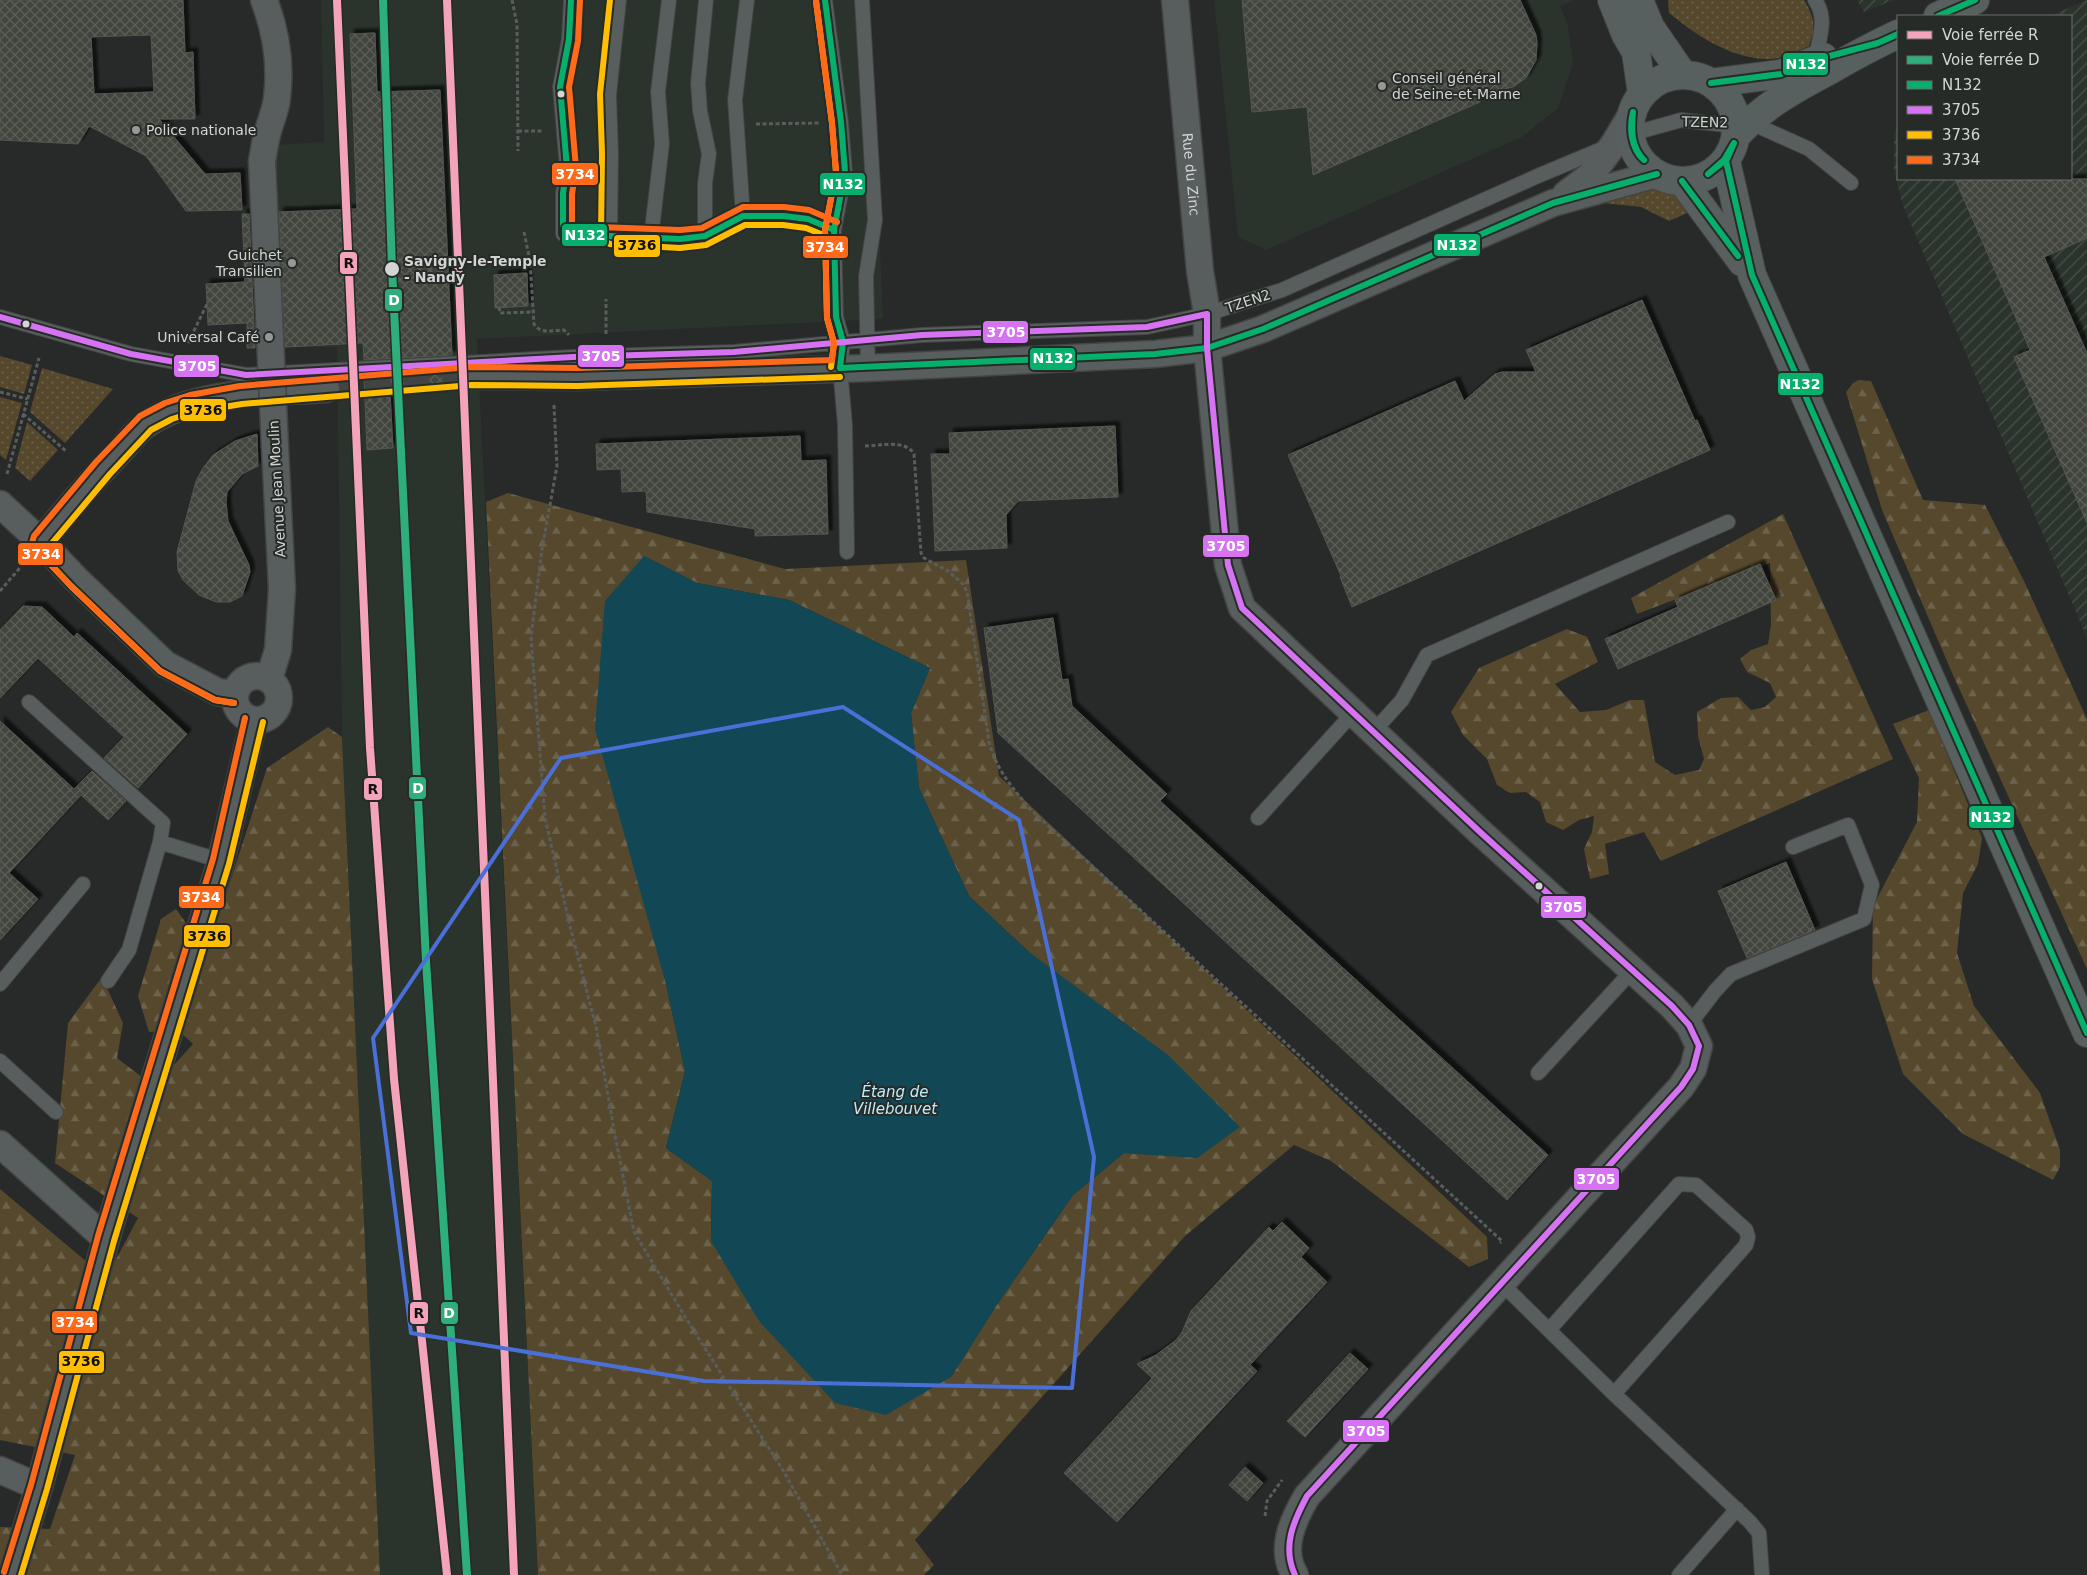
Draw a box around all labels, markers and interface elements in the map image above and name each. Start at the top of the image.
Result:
legend [1897,15,2072,180]
text: Voie ferrée R [1942,26,2038,44]
text: Voie ferrée D [1942,51,2039,69]
line badge: N132 [1782,52,1829,76]
text: N132 [1786,56,1826,72]
place label: Conseil général de Seine-et-Marne [1392,70,1521,102]
text: N132 [1942,76,1982,94]
marker: Conseil général de Seine-et-Marne [1376,80,1388,92]
unlabelled marker [556,89,566,99]
text: 3705 [1942,101,1980,119]
street label: TZEN2 [1681,114,1728,130]
place label: Police nationale [146,122,256,138]
marker: Police nationale [130,124,142,136]
text: 3736 [1942,126,1980,144]
street label: Rue du Zinc [1179,132,1203,216]
text: 3734 [1942,151,1980,169]
line badge: 3734 [551,162,599,186]
text: 3734 [556,166,595,182]
line badge: N132 [819,172,866,196]
text: N132 [823,176,863,192]
line badge: N132 [561,223,608,247]
text: N132 [565,227,605,243]
line badge: N132 [1433,233,1481,257]
line badge: 3736 [613,234,661,258]
line badge: 3734 [802,235,849,259]
text: 3736 [618,237,656,253]
text: N132 [1437,237,1477,253]
text: 3734 [806,239,845,255]
place label: Guichet Transilien [215,247,282,279]
line badge: R [339,251,358,275]
place label: Savigny-le-Temple - Nandy [404,253,547,285]
text: R [344,255,355,271]
marker: Guichet Transilien [286,257,298,269]
marker: Savigny-le-Temple - Nandy [383,260,401,278]
street label: TZEN2 [1223,286,1273,316]
line badge: D [384,288,403,312]
text: D [388,292,400,308]
unlabelled marker [21,319,31,329]
line badge: 3705 [982,320,1029,344]
text: 3705 [987,324,1025,340]
place label: Universal Café [157,329,259,345]
marker: Universal Café [263,331,275,343]
line badge: 3705 [577,344,625,368]
line badge: N132 [1029,347,1076,371]
text: 3705 [582,348,620,364]
text: N132 [1033,350,1073,366]
line badge: 3705 [173,354,220,378]
text: 3705 [178,358,216,374]
line badge: N132 [1777,372,1824,396]
text: N132 [1780,376,1820,392]
line badge: 3736 [179,398,227,422]
text: 3736 [184,402,222,418]
street label: Avenue Jean Moulin [265,420,289,558]
line badge: 3705 [1202,534,1250,558]
text: 3705 [1207,538,1245,554]
line badge: 3734 [17,542,64,566]
text: 3734 [22,546,61,562]
line badge: D [408,776,427,800]
line badge: R [363,777,383,801]
text: D [412,780,424,796]
text: R [368,781,379,797]
line badge: N132 [1968,805,2015,829]
text: N132 [1971,809,2011,825]
unlabelled marker [1534,881,1544,891]
line badge: 3734 [178,885,225,909]
text: 3734 [182,889,221,905]
line badge: 3705 [1540,895,1587,919]
text: 3705 [1544,899,1582,915]
line badge: 3736 [183,924,231,948]
text: 3736 [188,928,226,944]
water label: Étang de Villebouvet [853,1082,938,1118]
line badge: 3705 [1573,1167,1620,1191]
text: 3705 [1577,1171,1615,1187]
line badge: R [409,1301,429,1325]
line badge: D [440,1301,459,1325]
text: R [414,1305,425,1321]
text: D [443,1305,455,1321]
line badge: 3734 [51,1310,98,1334]
text: 3734 [56,1314,95,1330]
line badge: 3736 [58,1350,105,1374]
text: 3736 [62,1353,100,1369]
line badge: 3705 [1342,1419,1390,1443]
text: 3705 [1347,1423,1385,1439]

